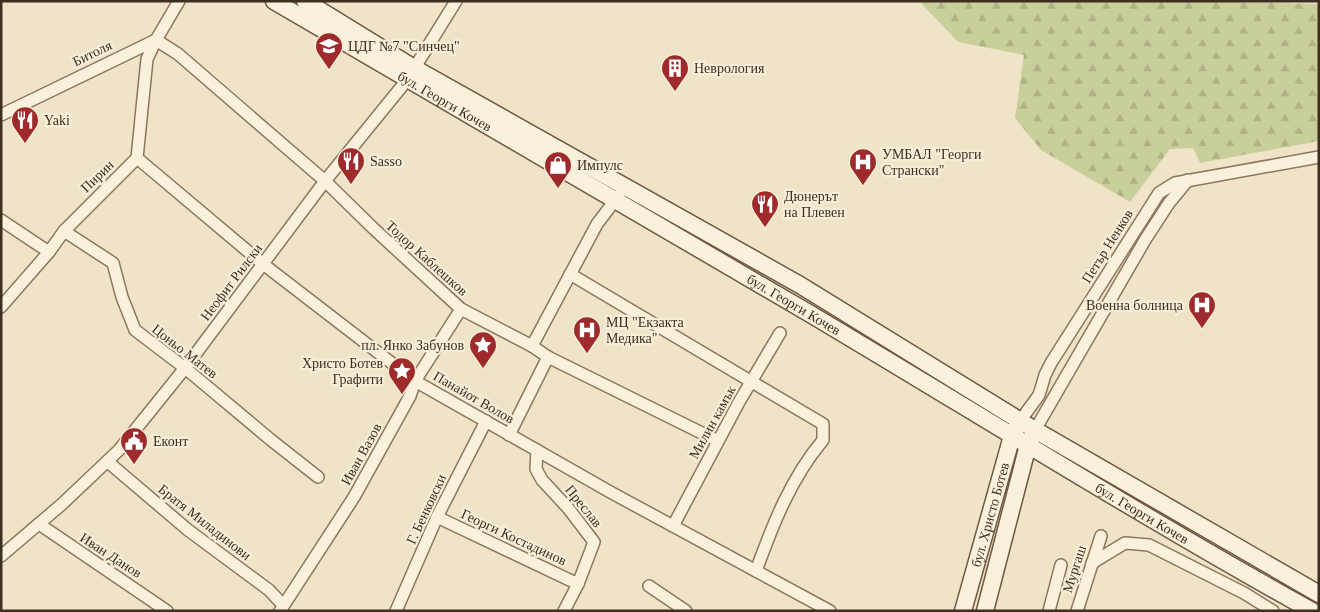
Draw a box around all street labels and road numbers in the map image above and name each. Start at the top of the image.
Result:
street label: Битоля [70,37,115,69]
street label: бул. Георги Кочев [395,68,495,135]
street label: Пирин [78,157,117,196]
street label: Петър Ненков [1079,206,1136,286]
street label: Тодор Каблешков [383,218,471,299]
street label: Неофит Рилски [198,241,265,324]
street label: бул. Георги Кочев [744,271,844,339]
street label: Цоньо Матев [149,321,221,382]
street label: Панайот Волов [431,368,517,427]
street label: Милин камък [686,383,739,461]
street label: Иван Вазов [338,420,385,488]
street label: бул. Христо Ботев [969,460,1012,569]
street label: Г. Бенковски [404,471,449,547]
street label: бул. Георги Кочев [1092,480,1192,547]
street label: Братя Миладинови [156,482,254,563]
street label: Преслав [562,482,605,531]
street label: Георги Костадинов [459,506,569,569]
street label: Иван Данов [77,530,145,581]
street label: Мургаш [1060,543,1089,595]

